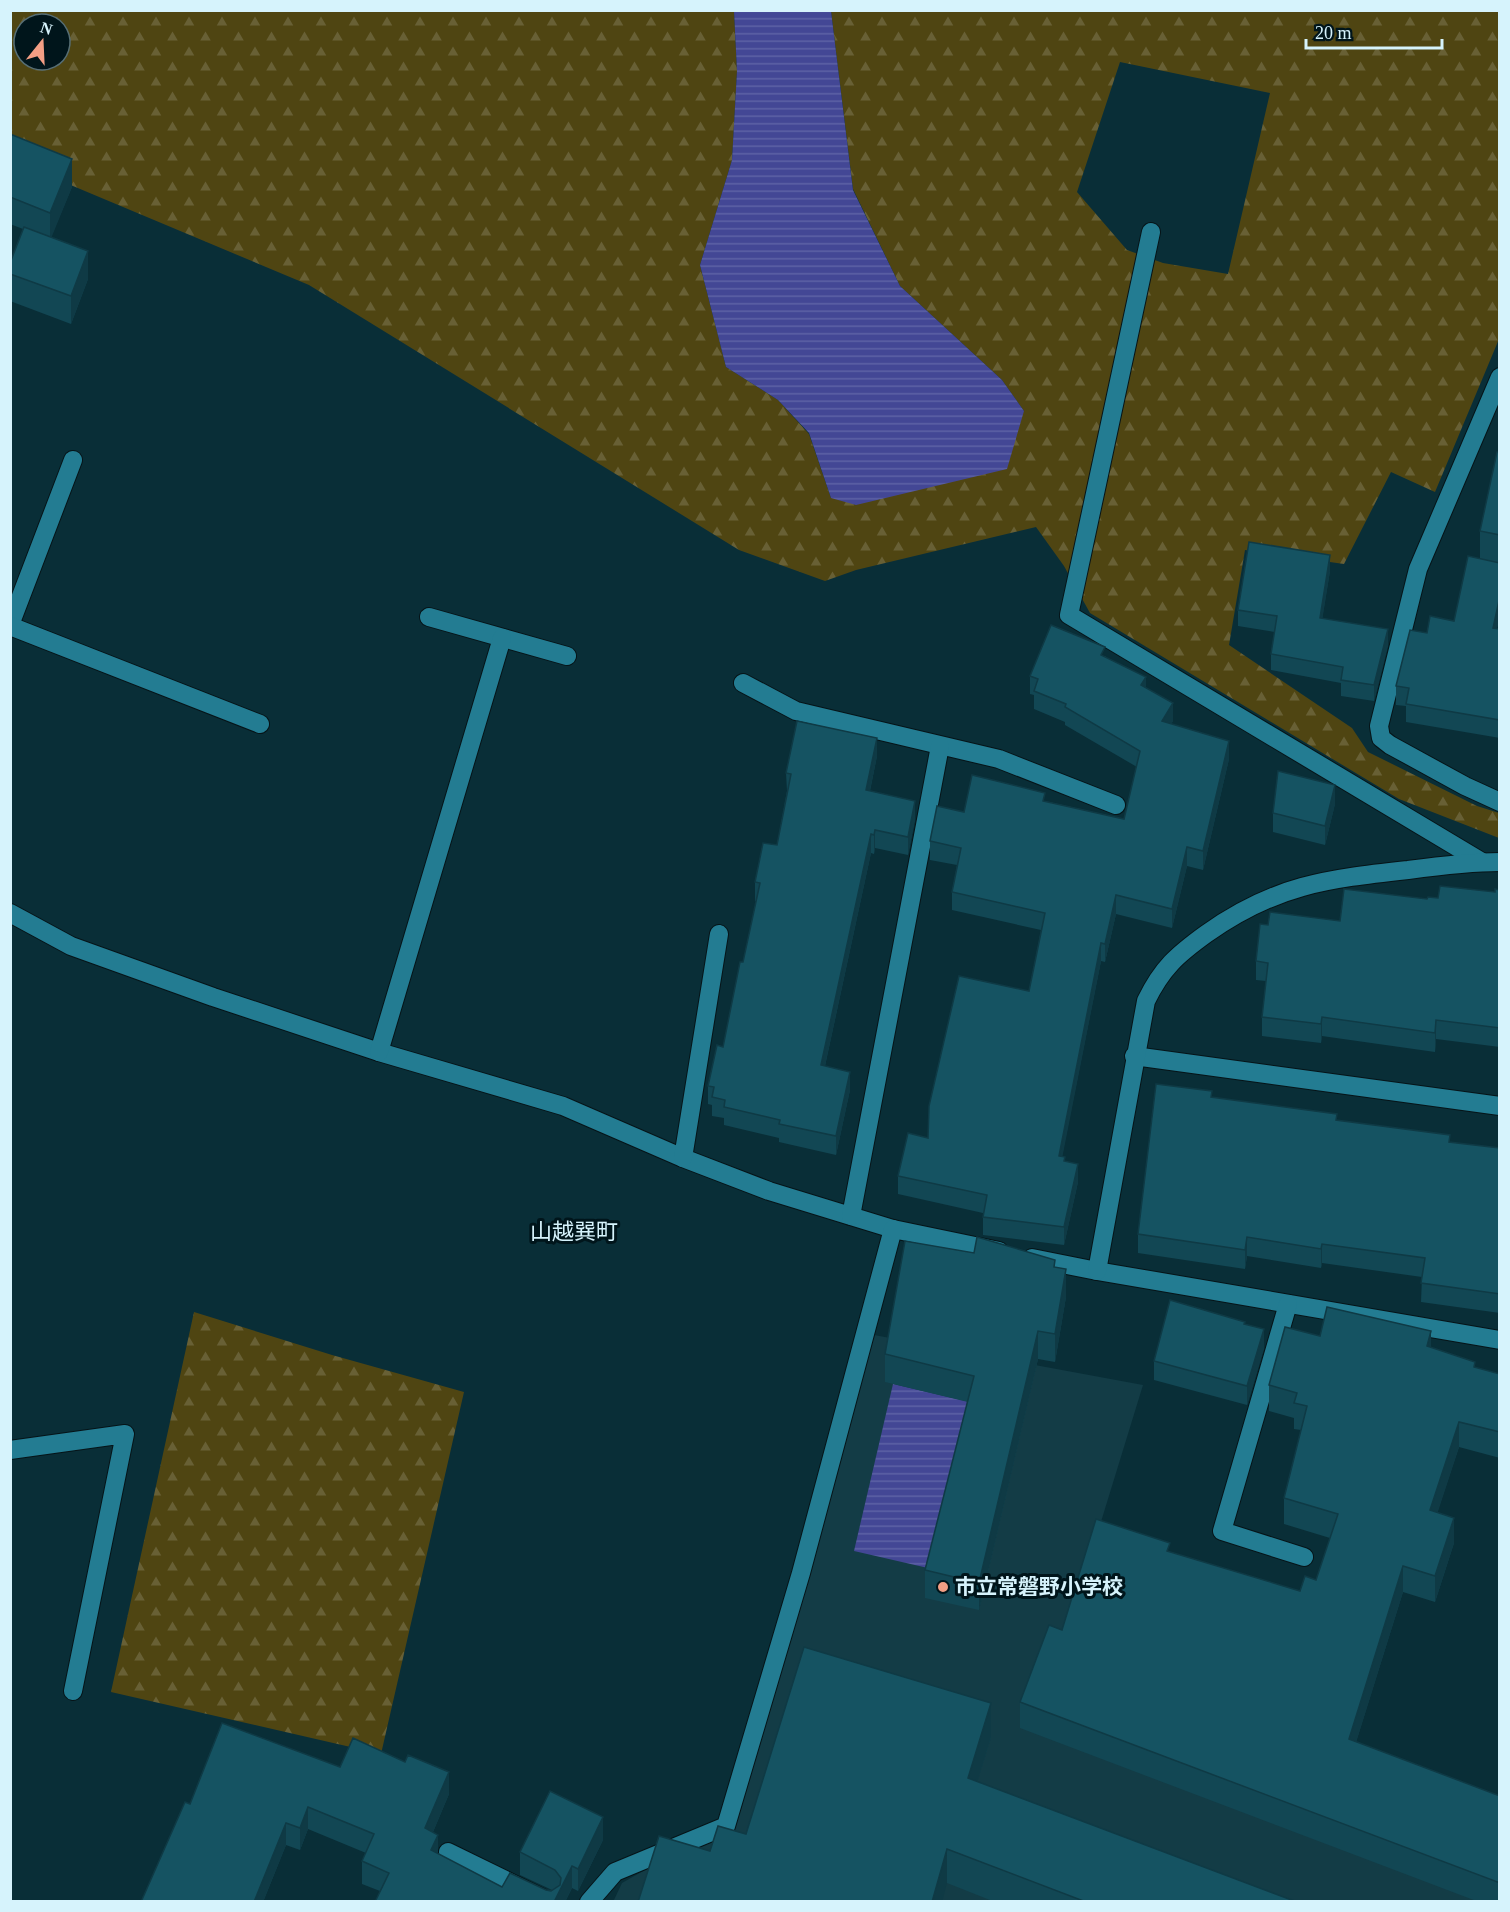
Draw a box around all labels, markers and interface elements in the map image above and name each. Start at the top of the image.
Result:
north arrow [12,12,72,72]
scale bar [1306,12,1442,50]
text: N [38,18,55,38]
text: 20 m [1315,23,1352,43]
district label: 山越巽町 [530,1219,618,1244]
place label: 市立常磐野小学校 [955,1575,1123,1599]
marker: 市立常磐野小学校 [936,1580,950,1594]

